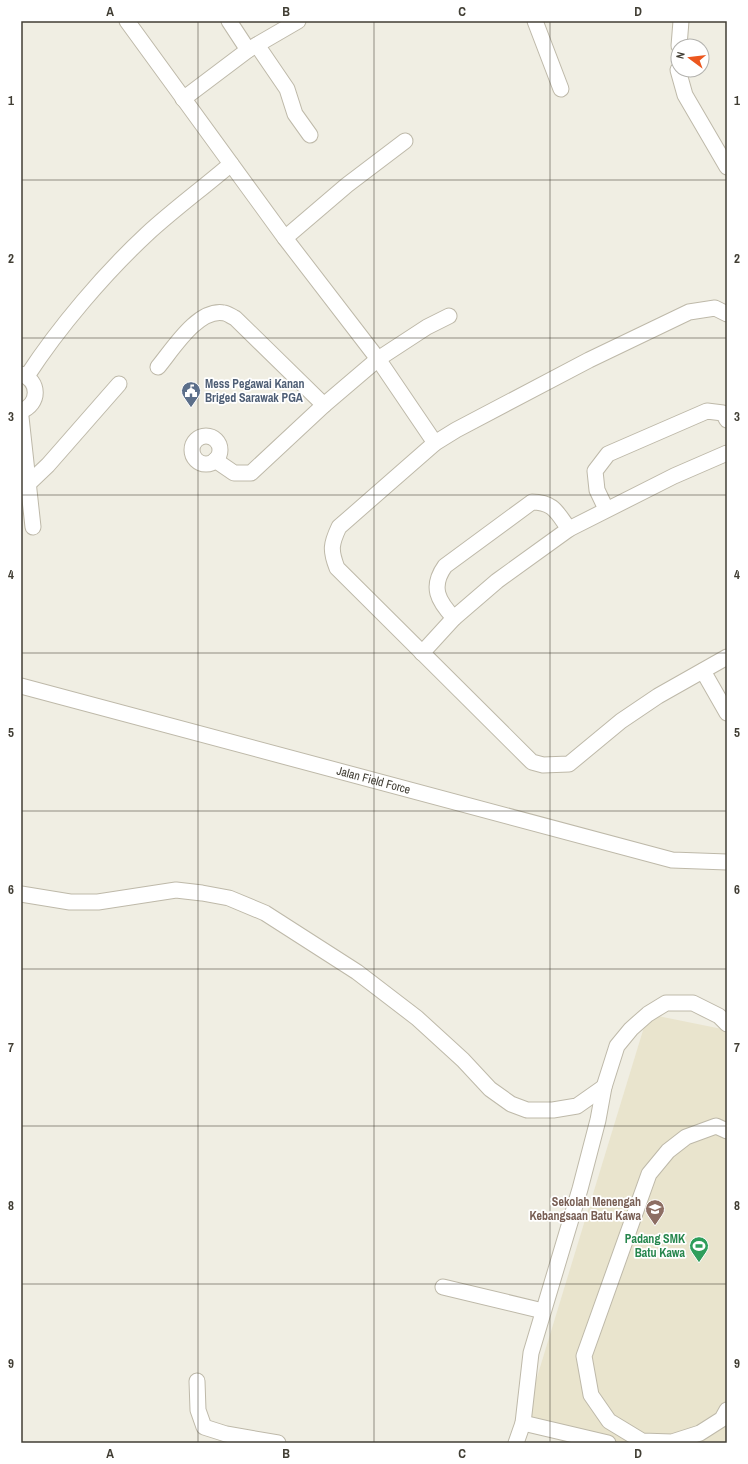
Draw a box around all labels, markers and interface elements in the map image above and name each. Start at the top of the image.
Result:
text: A [106,3,114,20]
text: B [282,3,290,20]
text: C [458,3,466,20]
text: D [634,3,642,20]
north arrow [670,38,710,78]
text: N [673,50,688,60]
text: 1 [8,92,14,109]
text: 1 [734,92,740,109]
text: 2 [8,250,14,267]
text: 2 [734,250,740,267]
place label: Mess Pegawai Kanan Briged Sarawak PGA [205,376,305,406]
public building icon: Mess Pegawai Kanan Briged Sarawak PGA [180,380,202,408]
text: 3 [8,408,14,425]
text: 3 [734,408,740,425]
text: 4 [8,566,14,583]
text: 4 [734,566,740,583]
text: 5 [8,724,14,741]
text: 5 [734,724,740,741]
street label: Jalan Field Force [335,763,412,798]
text: 6 [8,881,14,898]
text: 6 [734,881,740,898]
text: 7 [8,1039,14,1056]
text: 7 [734,1039,740,1056]
place label: Sekolah Menengah Kebangsaan Batu Kawa [529,1194,642,1224]
text: 8 [8,1197,14,1214]
text: 8 [734,1197,740,1214]
school or university icon: Sekolah Menengah Kebangsaan Batu Kawa [644,1198,666,1226]
place label: Padang SMK Batu Kawa [625,1231,686,1261]
sports icon: Padang SMK Batu Kawa [688,1235,710,1263]
text: 9 [8,1355,14,1372]
text: 9 [734,1355,740,1372]
text: A [106,1445,114,1462]
text: B [282,1445,290,1462]
text: C [458,1445,466,1462]
text: D [634,1445,642,1462]

